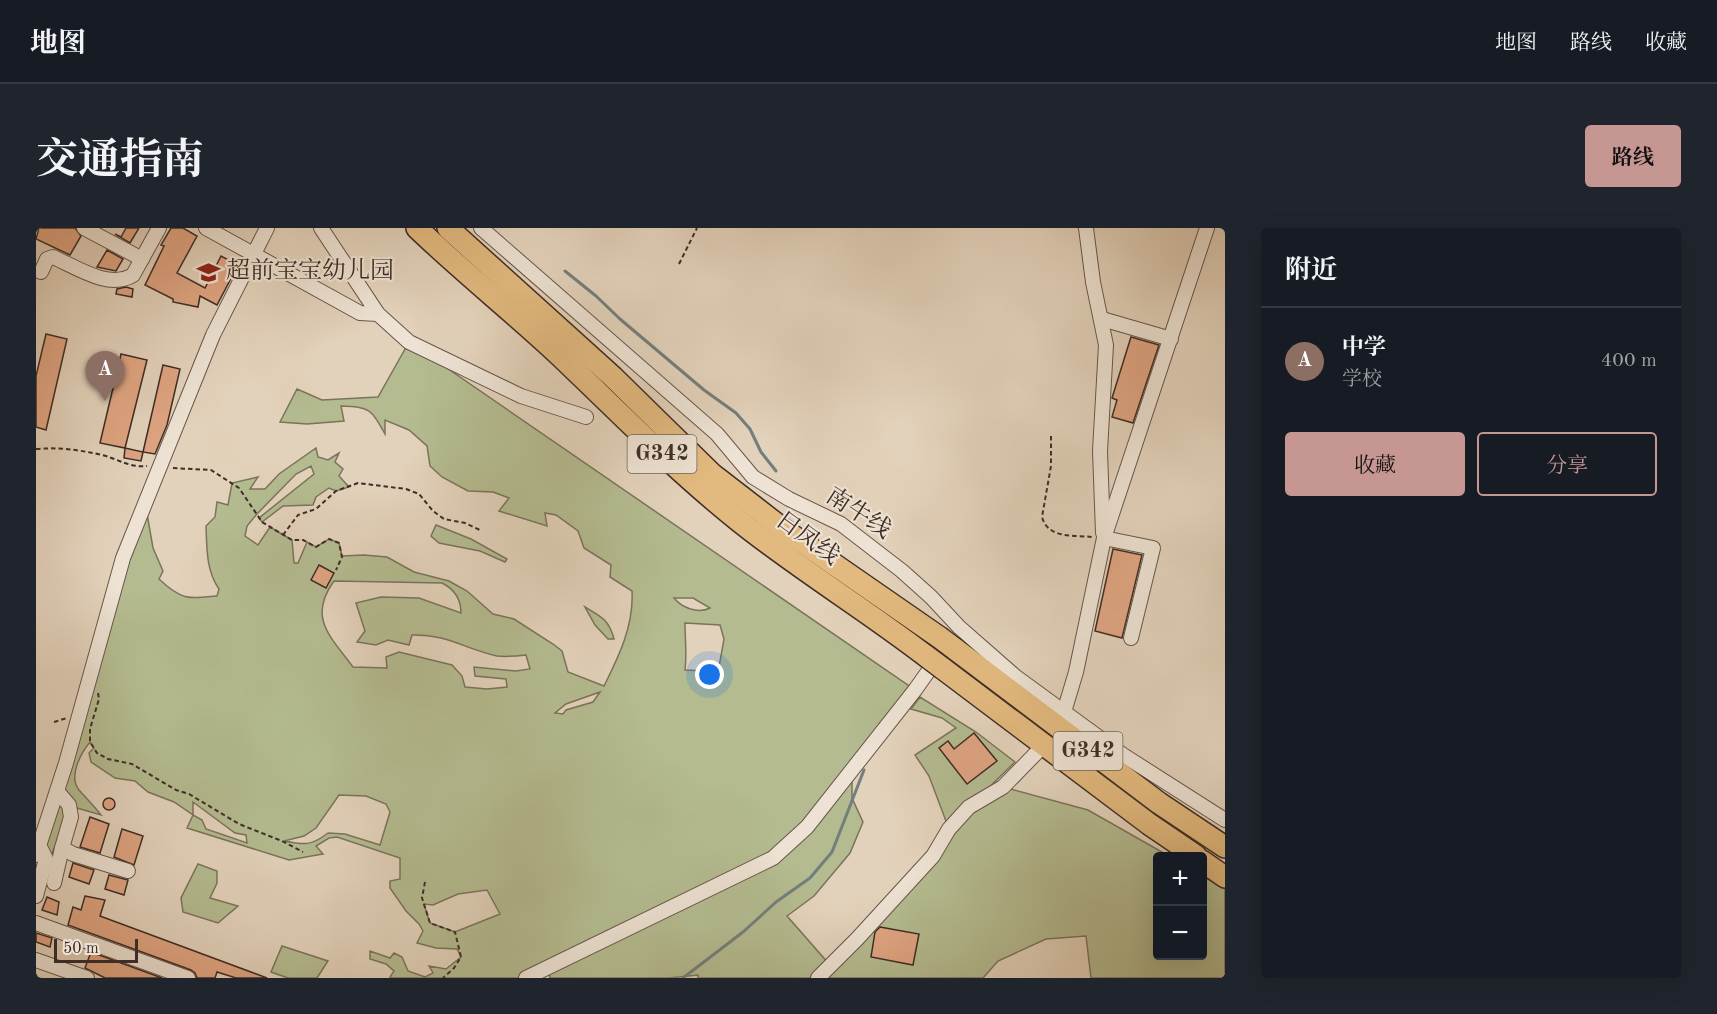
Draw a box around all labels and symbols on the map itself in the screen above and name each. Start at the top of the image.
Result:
place label: 超前宝宝幼儿园 [226,257,394,284]
school or university icon: 超前宝宝幼儿园 [195,259,221,285]
pin: A [86,352,124,401]
road number: G342 [628,435,696,473]
street label: 南牛线 [821,482,896,544]
street label: 日凤线 [771,506,845,570]
your location [695,660,724,689]
road number: G342 [1054,732,1122,770]
scale bar [54,936,138,964]

